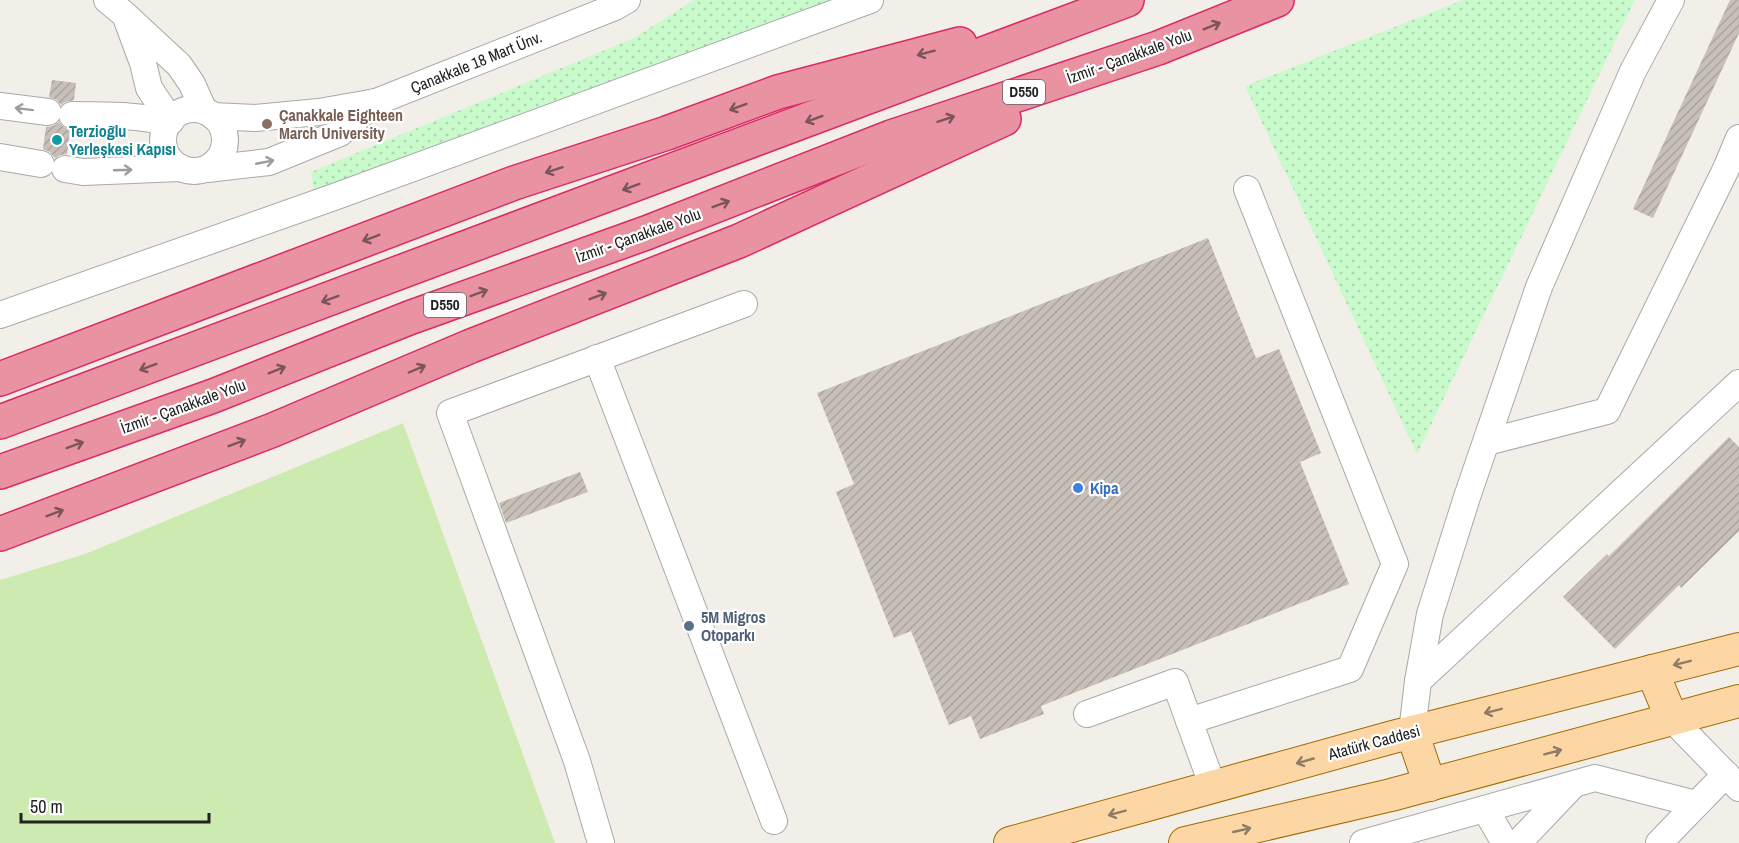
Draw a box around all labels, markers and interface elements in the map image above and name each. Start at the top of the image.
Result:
one-way arrow [1202,20,1221,31]
street label: İzmir - Çanakkale Yolu [1063,23,1195,89]
street label: Çanakkale 18 Mart Ünv. [407,26,545,98]
one-way arrow [917,48,936,59]
road number: D550 [1003,80,1045,104]
one-way arrow [730,102,748,113]
one-way arrow [14,103,34,114]
place label: Çanakkale Eighteen March University [279,104,403,144]
one-way arrow [936,112,955,123]
one-way arrow [805,114,824,125]
marker: Çanakkale Eighteen March University [260,117,274,131]
place label: Terzioğlu Yerleşkesi Kapısı [69,120,176,160]
marker: Terzioğlu Yerleşkesi Kapısı [50,133,64,147]
one-way arrow [254,156,274,167]
one-way arrow [113,165,133,176]
one-way arrow [545,165,564,176]
one-way arrow [622,182,641,193]
one-way arrow [711,197,730,208]
street label: İzmir - Çanakkale Yolu [572,202,704,268]
one-way arrow [362,233,381,244]
one-way arrow [469,286,488,297]
one-way arrow [588,290,607,301]
road number: D550 [424,293,466,317]
one-way arrow [321,294,340,305]
one-way arrow [408,362,426,373]
one-way arrow [139,363,157,374]
one-way arrow [268,364,286,375]
street label: İzmir - Çanakkale Yolu [117,373,249,439]
one-way arrow [227,437,246,448]
one-way arrow [65,439,84,450]
place label: Kipa [1090,477,1119,499]
marker: Kipa [1071,481,1085,495]
one-way arrow [45,507,63,518]
place label: 5M Migros Otoparkı [701,606,766,646]
marker: 5M Migros Otoparkı [682,619,696,633]
one-way arrow [1673,658,1692,670]
one-way arrow [1484,706,1503,718]
street label: Atatürk Caddesi [1325,719,1422,765]
one-way arrow [1543,745,1562,757]
one-way arrow [1296,756,1315,767]
scale bar [21,786,208,824]
text: 50 m [30,794,63,819]
one-way arrow [1108,808,1127,820]
one-way arrow [1232,823,1251,835]

